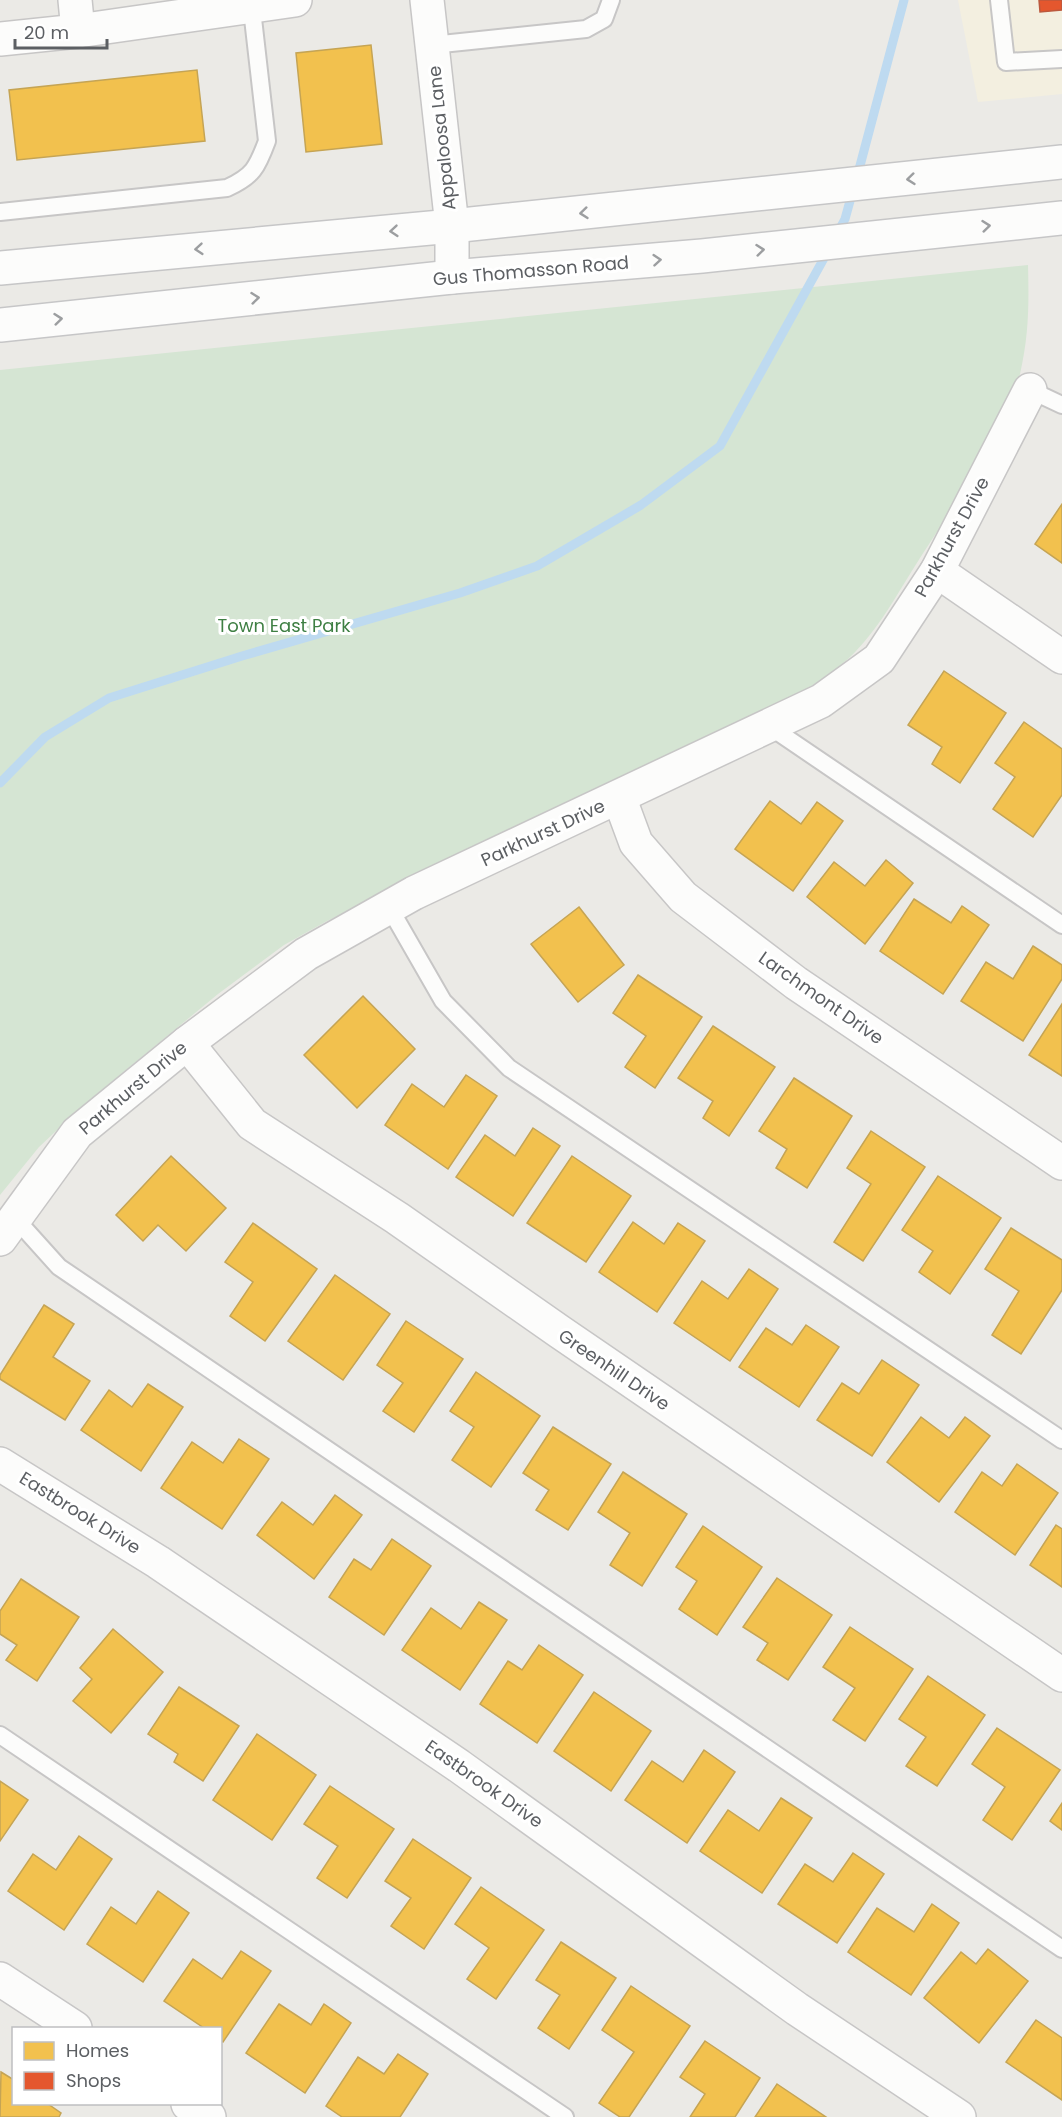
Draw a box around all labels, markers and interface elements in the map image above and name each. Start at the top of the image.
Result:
scale bar [15,12,106,50]
text: 20 m [24,20,69,45]
street label: Appaloosa Lane [421,65,462,212]
one-way arrow [906,172,915,185]
one-way arrow [580,206,589,219]
one-way arrow [981,220,990,233]
one-way arrow [389,224,398,237]
one-way arrow [195,242,204,255]
one-way arrow [755,244,764,257]
street label: Gus Thomasson Road [432,249,630,292]
one-way arrow [652,254,661,267]
one-way arrow [251,292,260,305]
one-way arrow [54,313,63,326]
street label: Parkhurst Drive [908,472,995,602]
park label: Town East Park [217,613,351,638]
street label: Parkhurst Drive [477,793,609,872]
street label: Larchmont Drive [754,945,889,1050]
street label: Parkhurst Drive [73,1035,192,1140]
street label: Greenhill Drive [554,1323,675,1416]
street label: Eastbrook Drive [15,1465,146,1560]
street label: Eastbrook Drive [420,1734,548,1834]
legend [12,2027,222,2105]
text: Homes [66,2038,129,2063]
text: Shops [66,2068,121,2093]

